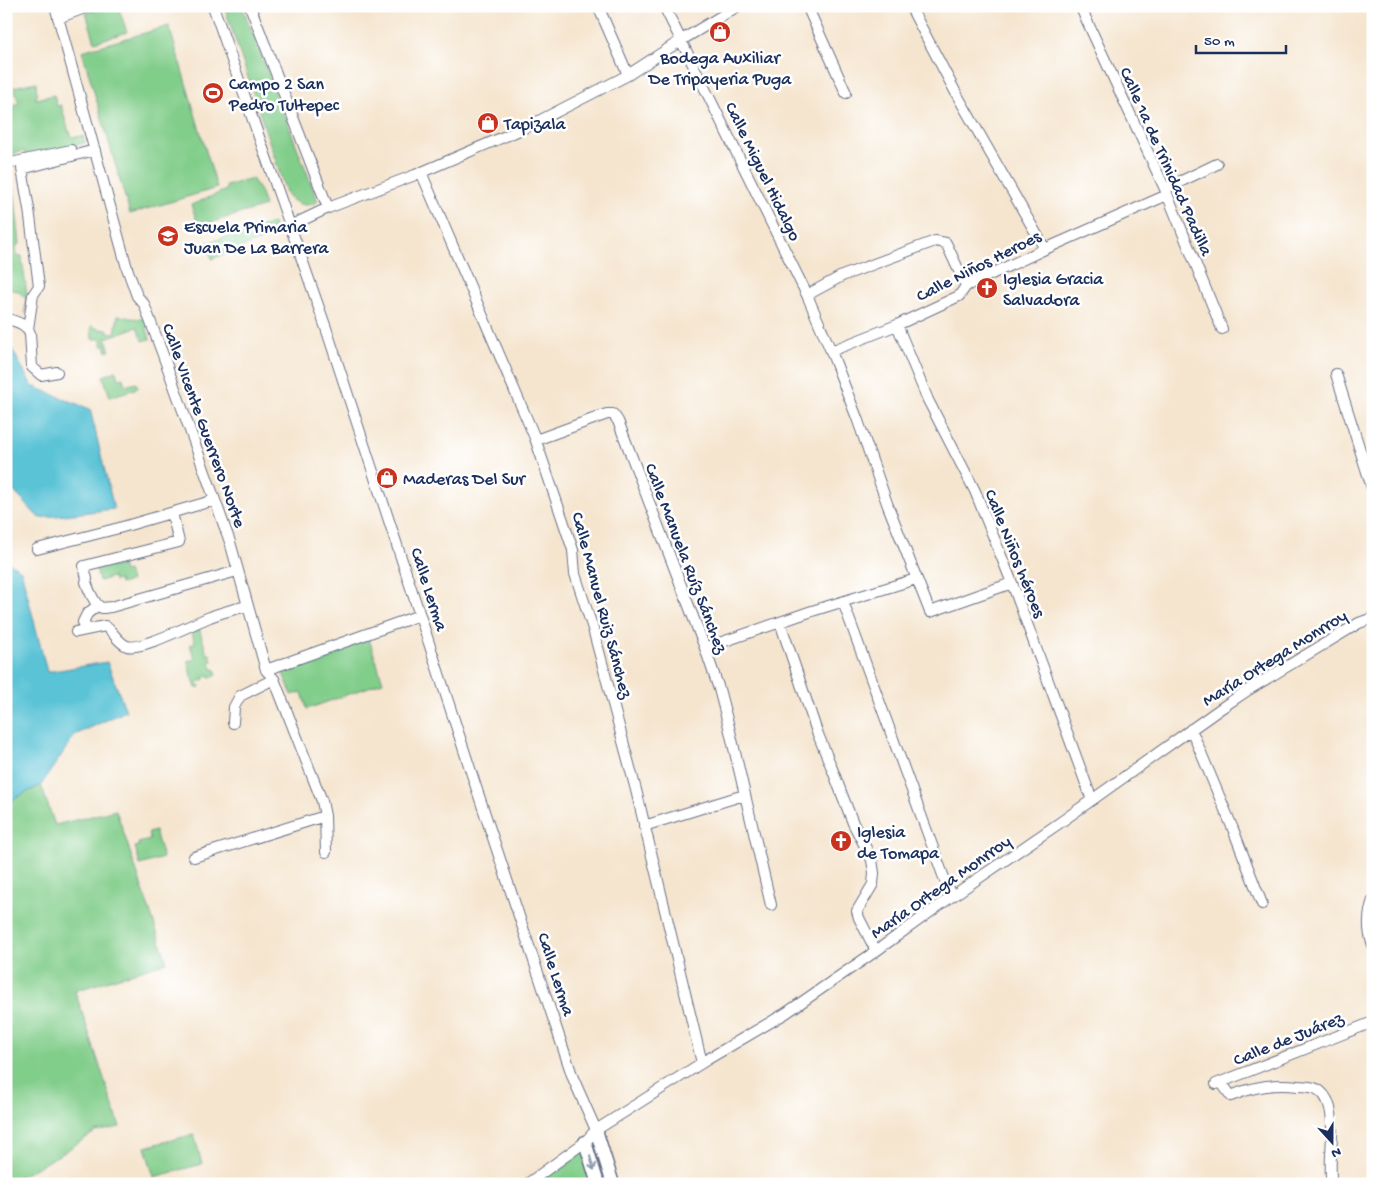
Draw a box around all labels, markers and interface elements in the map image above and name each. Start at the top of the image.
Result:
shop icon: Bodega Auxiliar De Tripayeria Puga [708,20,732,44]
scale bar [1196,22,1286,54]
text: 50 m [1204,33,1235,51]
place label: Bodega Auxiliar De Tripayeria Puga [648,49,792,91]
street label: Calle 1a de Trinidad Padilla [1114,64,1216,260]
place label: Campo 2 San Pedro Tultepec [228,75,340,117]
sports icon: Campo 2 San Pedro Tultepec [201,81,225,105]
street label: Calle Miguel Hidalgo [719,99,805,245]
shop icon: Tapizala [476,111,500,135]
place label: Tapizala [503,115,567,136]
place label: Escuela Primaria Juan De La Barrera [184,218,330,260]
school or university icon: Escuela Primaria Juan De La Barrera [156,224,180,248]
street label: Calle Niños Heroes [913,226,1046,308]
place label: Iglesia Gracia Salvadora [1003,270,1104,312]
church icon: Iglesia Gracia Salvadora [975,276,999,300]
street label: Calle VIcente Guerrero Norte [156,321,250,531]
street label: Calle Manuela Ruíz Sánchez [639,461,731,658]
shop icon: Maderas Del Sur [375,466,399,490]
place label: Maderas Del Sur [403,470,527,491]
street label: Calle Niños héroes [978,487,1049,622]
street label: Calle Manuel Ruiz Sánchez [566,510,636,702]
street label: Calle Lerma [404,546,451,635]
street label: María Ortega Monrroy [1199,606,1352,712]
place label: Iglesia de Tomapa [857,823,940,865]
church icon: Iglesia de Tomapa [829,829,853,853]
street label: María Ortega Monrroy [867,832,1016,944]
street label: Calle Lerma [531,931,578,1020]
street label: Calle de Juárez [1231,1008,1348,1072]
north arrow [1306,1118,1356,1168]
text: N [1328,1142,1343,1161]
one-way arrow [587,1154,597,1170]

